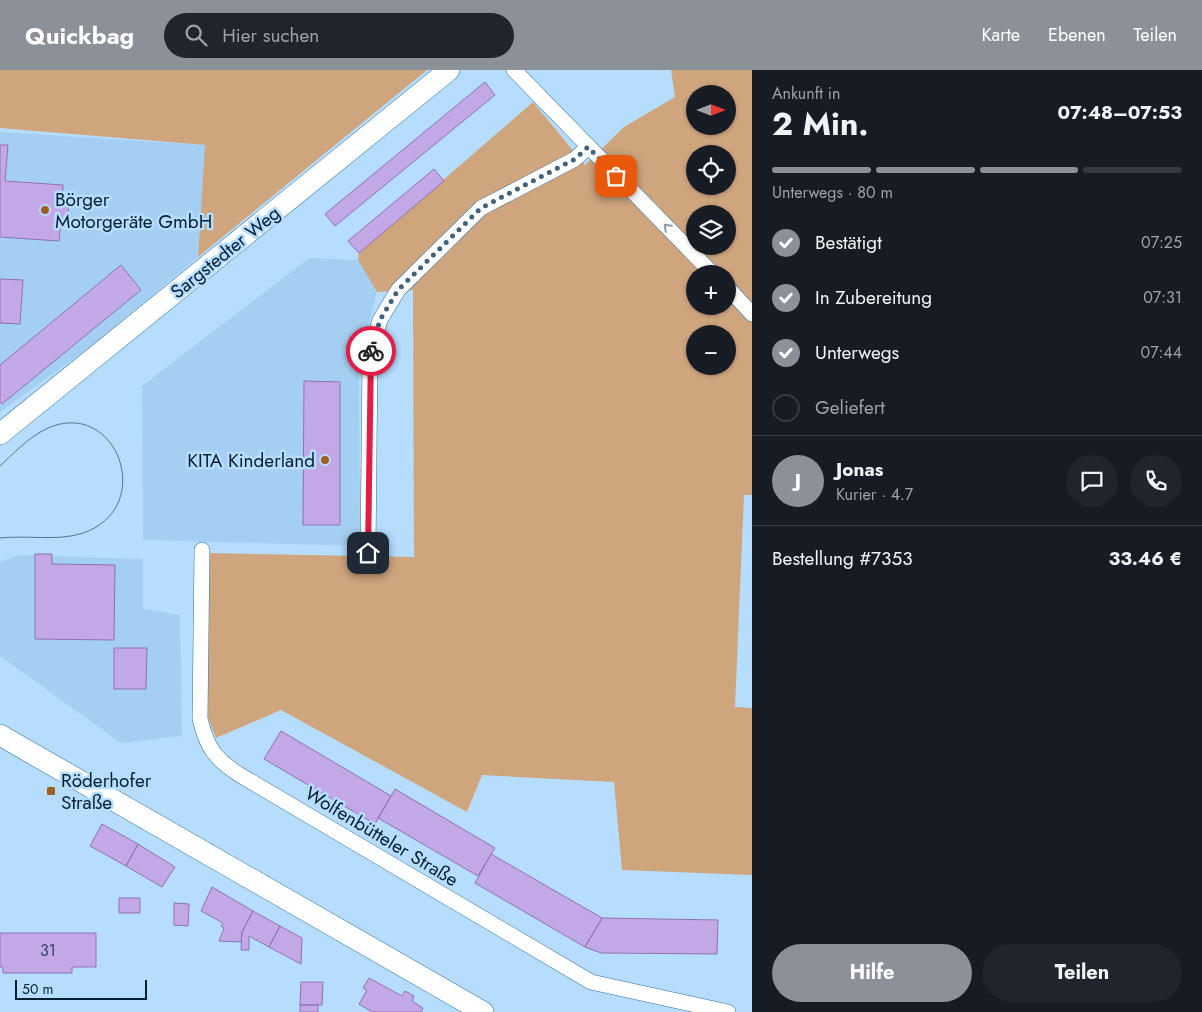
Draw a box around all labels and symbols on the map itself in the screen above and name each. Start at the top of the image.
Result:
north arrow [686,85,736,135]
pin [595,155,637,197]
place label: Börger Motorgeräte GmbH [55,186,212,235]
street label: Sargstedter Weg [165,200,286,305]
marker: Börger Motorgeräte GmbH [39,204,51,216]
one-way arrow [663,223,672,232]
courier [346,326,396,376]
place label: KITA Kinderland [187,447,315,474]
marker: KITA Kinderland [319,454,331,466]
pin [347,532,389,574]
place label: Röderhofer Straße [61,767,152,816]
street label: Wolfenbütteler Straße [300,780,464,893]
marker: Röderhofer Straße [45,785,57,797]
house number: 31 [40,939,56,962]
scale bar [15,977,148,1000]

